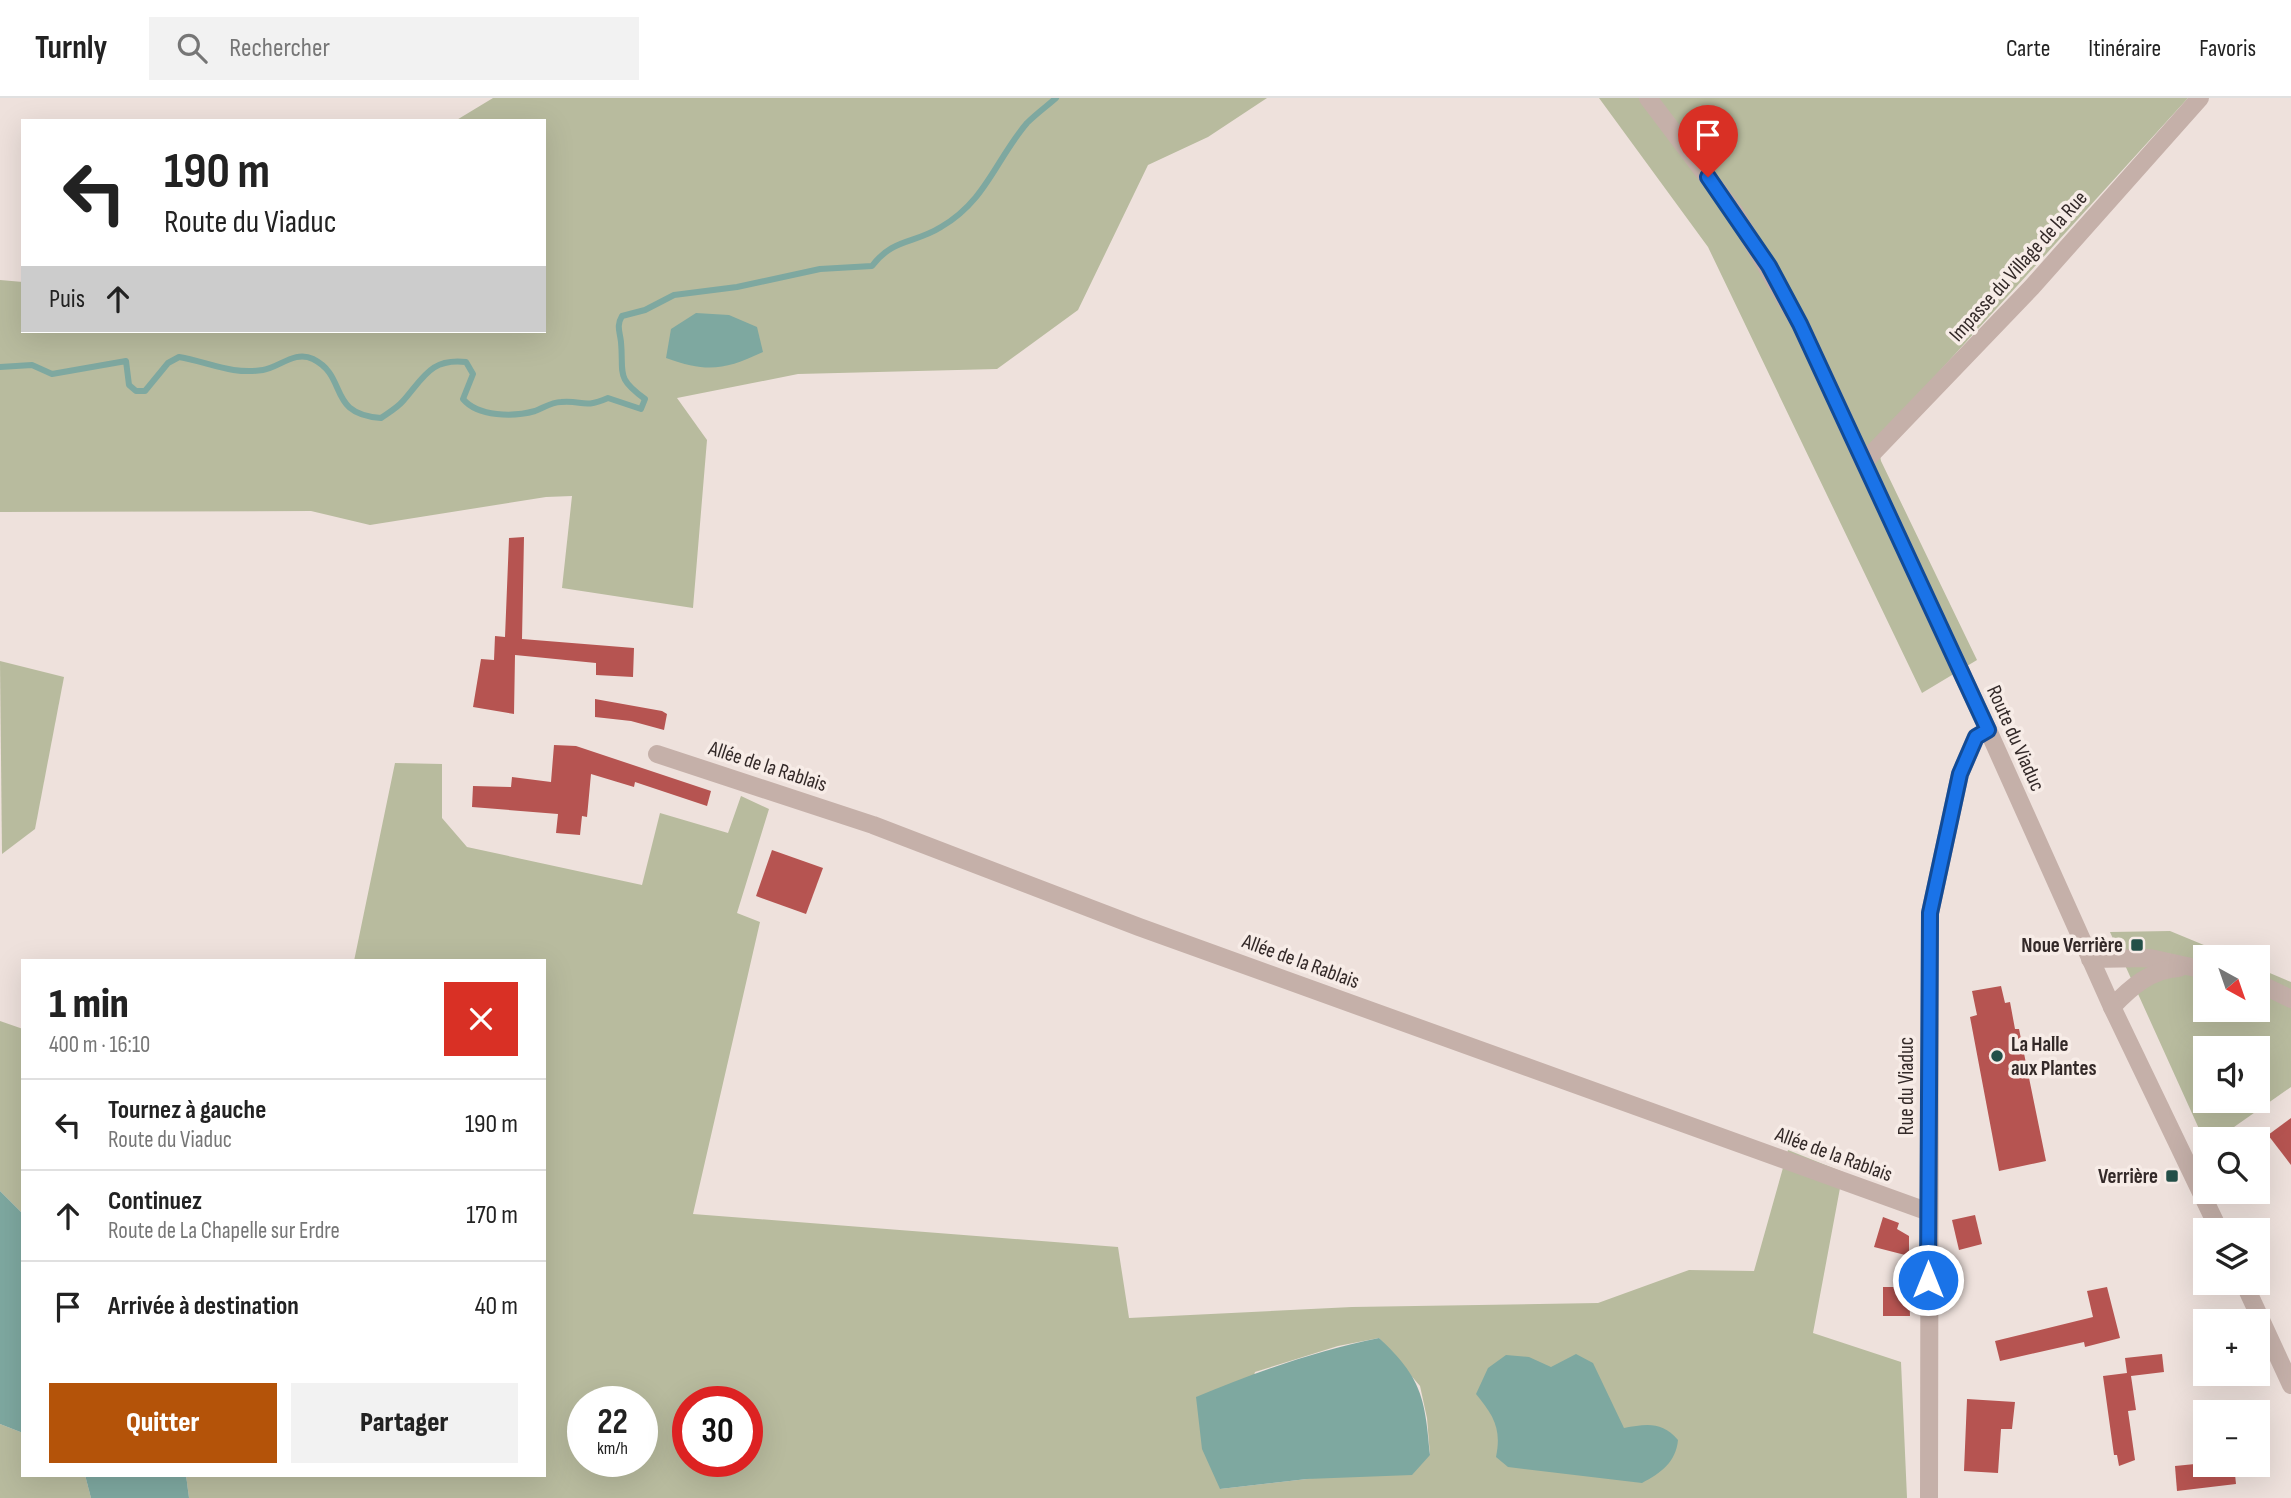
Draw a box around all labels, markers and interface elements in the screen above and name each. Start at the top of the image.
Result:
search box [149,17,639,80]
text: Turnly [35,28,107,68]
icon: search [173,29,211,67]
text: Rechercher [229,33,330,64]
text: Carte [2006,34,2050,63]
text: Itinéraire [2088,34,2161,63]
text: Favoris [2199,34,2256,63]
pin [1678,105,1738,177]
icon: arrive [1689,116,1727,154]
text: 190 m [164,143,270,202]
icon: left [49,147,140,238]
street label: Impasse du Village de la Rue [1944,186,2093,347]
text: Route du Viaduc [164,203,337,242]
icon: ahead [99,280,137,318]
text: Puis [49,284,85,315]
street label: Route du Viaduc [1981,681,2050,795]
street label: Allée de la Rablais [705,735,830,797]
street label: Allée de la Rablais [1238,928,1363,994]
place label: Noue Verrière [2021,933,2123,958]
marker: Noue Verrière [2129,937,2145,953]
north arrow [2193,945,2270,1022]
map controls [2193,945,2270,1477]
text: 1 min [49,979,129,1030]
button: close [444,982,518,1056]
text: 400 m · 16:10 [49,1031,150,1059]
place label: La Halle aux Plantes [2011,1032,2096,1081]
button: sound [2193,1036,2270,1113]
street label: Rue du Viaduc [1894,1037,1919,1135]
marker: La Halle aux Plantes [1989,1048,2005,1064]
text: Tournez à gauche [108,1095,266,1126]
icon: left [49,1106,87,1144]
text: 190 m [465,1109,518,1140]
street label: Allée de la Rablais [1771,1121,1896,1187]
text: Route du Viaduc [108,1126,232,1154]
button: search [2193,1127,2270,1204]
place label: Verrière [2098,1164,2158,1189]
marker: Verrière [2164,1168,2180,1184]
text: Continuez [108,1186,202,1217]
icon: ahead [49,1197,87,1235]
text: 170 m [466,1200,518,1231]
text: Route de La Chapelle sur Erdre [108,1217,340,1245]
button: layers [2193,1218,2270,1295]
position arrow [1891,1243,1965,1317]
icon: arrive [49,1288,87,1326]
text: Arrivée à destination [108,1291,299,1322]
text: 40 m [475,1291,518,1322]
button: + [2193,1309,2270,1386]
button: Quitter [49,1383,277,1463]
button: Partager [291,1383,518,1463]
speed limit sign: 30 [672,1386,763,1477]
button: − [2193,1400,2270,1477]
text: 22 [597,1401,628,1444]
text: km/h [597,1438,628,1459]

